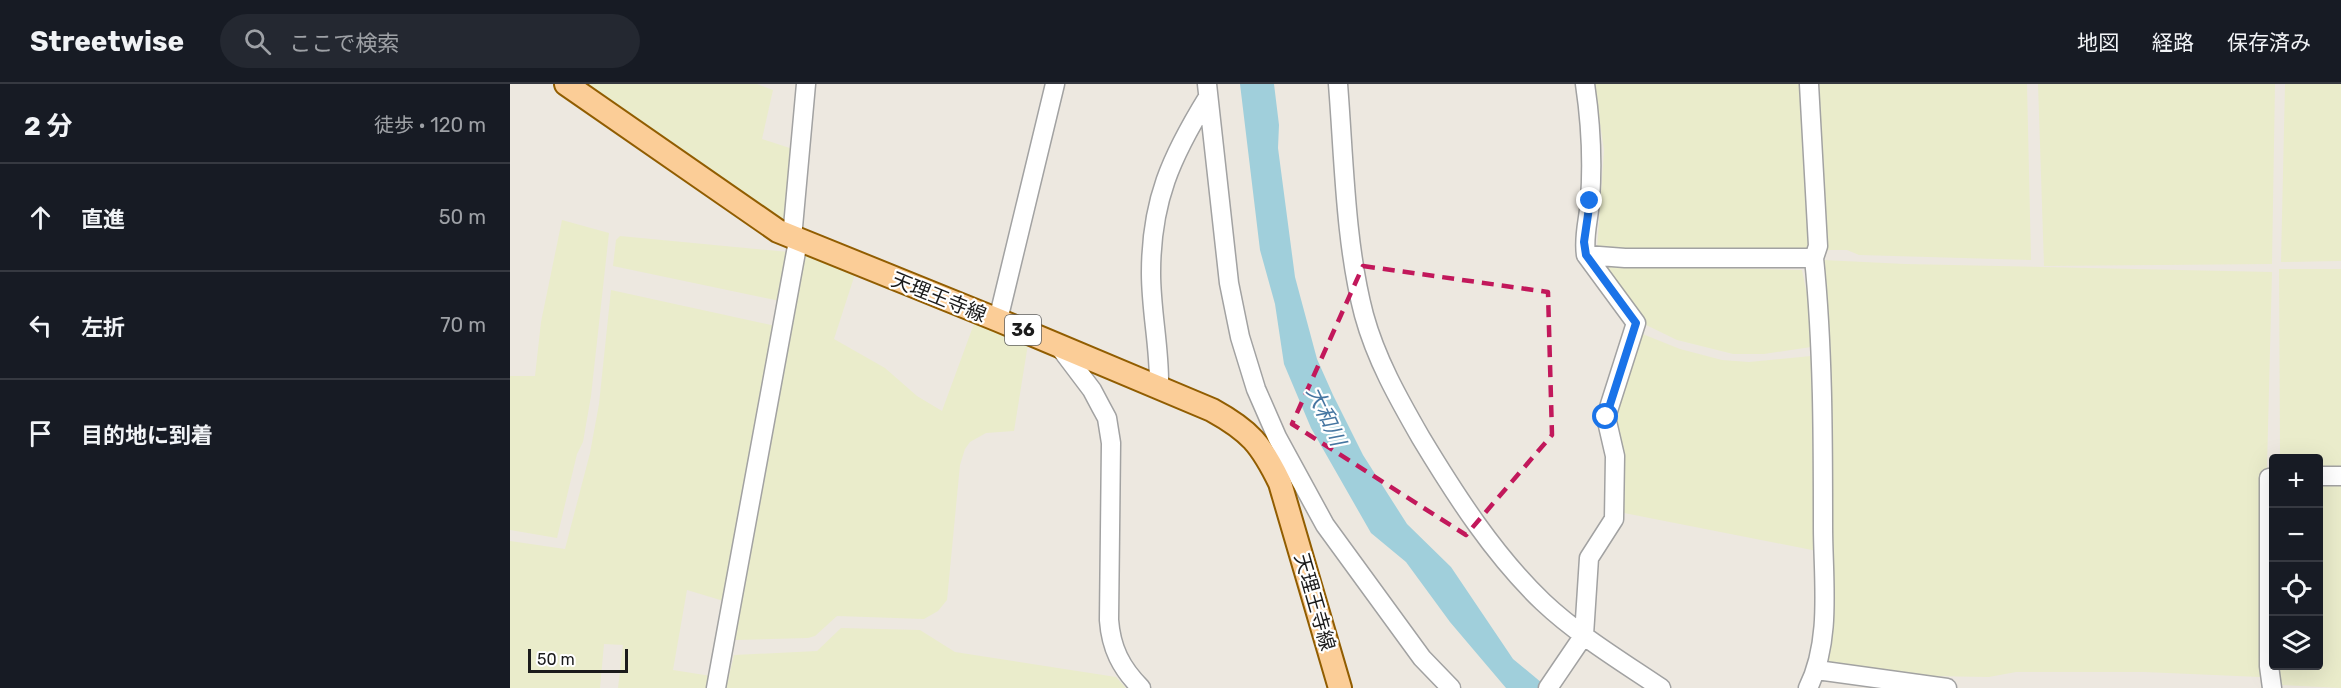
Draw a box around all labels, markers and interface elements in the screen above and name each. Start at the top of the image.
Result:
search box [220,14,640,68]
text: Streetwise [30,25,184,58]
icon: search [241,25,274,58]
text: ここで検索 [289,30,399,57]
text: 地図 [2077,30,2119,55]
text: 経路 [2152,30,2194,55]
text: 保存済み [2227,30,2311,55]
text: 2 分 [24,111,72,142]
text: 徒歩 · 120 m [374,113,486,137]
route end [1576,187,1602,213]
icon: ahead [24,201,57,234]
text: 50 m [439,205,486,229]
text: 直進 [81,206,125,233]
street label: 天理王寺線 [888,267,990,327]
icon: left [24,309,57,342]
text: 70 m [440,313,486,337]
text: 左折 [81,314,125,341]
road number: 36 [1005,315,1041,345]
water label: 大和川 [1302,382,1352,451]
route start [1592,403,1618,429]
icon: arrive [24,417,57,450]
text: 目的地に到着 [81,422,213,449]
map controls [2269,454,2323,670]
button: + [2269,454,2323,508]
button: − [2269,508,2323,562]
street label: 天理王寺線 [1290,551,1340,653]
button: locate [2269,562,2323,616]
button: layers [2269,616,2323,670]
scale bar [528,646,628,674]
text: 50 m [537,650,575,669]

